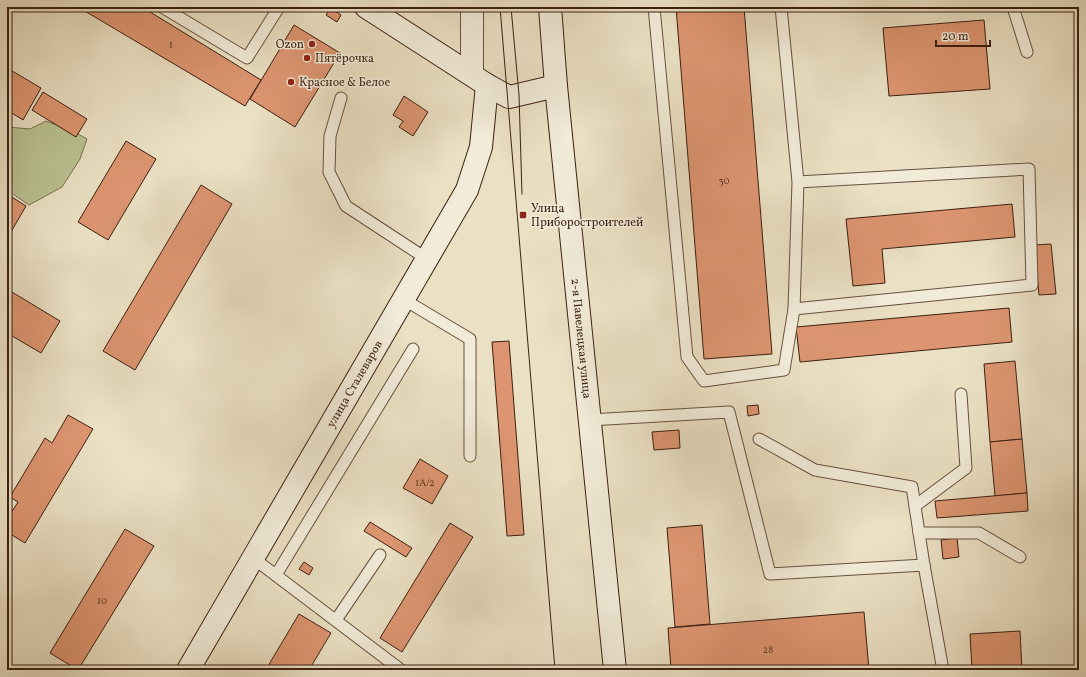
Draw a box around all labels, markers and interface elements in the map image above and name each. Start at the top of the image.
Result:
scale bar [936,22,990,48]
text: 20 m [942,29,969,45]
place label: Ozon [276,37,304,53]
house number: 1 [169,38,173,52]
marker: Ozon [307,39,317,49]
place label: Пятёрочка [315,51,374,67]
marker: Пятёрочка [302,53,312,63]
place label: Красное & Белое [299,75,390,91]
marker: Красное & Белое [286,77,296,87]
house number: 30 [719,174,729,188]
place label: Улица Приборостроителей [531,201,643,231]
marker: Улица Приборостроителей [518,210,528,220]
street label: 2-я Павелецкая улица [566,278,595,399]
street label: улица Сталеваров [323,338,387,431]
house number: 1А/2 [415,476,435,490]
house number: 10 [97,594,107,608]
house number: 28 [763,643,773,657]

